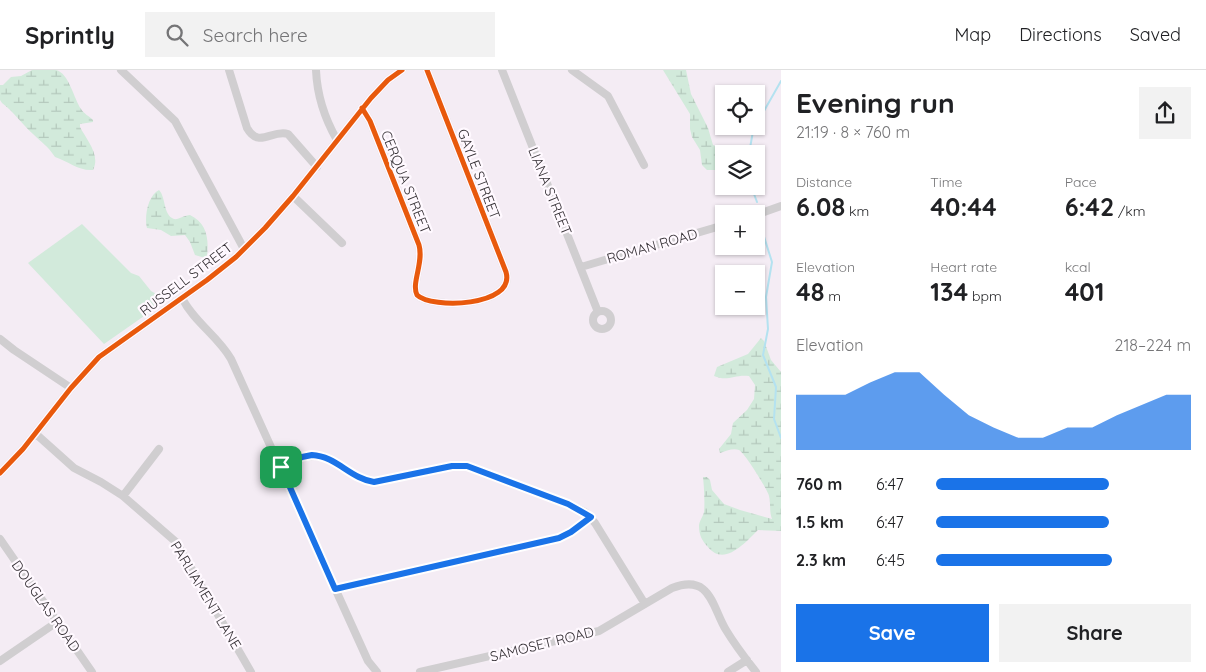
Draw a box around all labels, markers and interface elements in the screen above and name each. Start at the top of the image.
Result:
search box [145,12,495,57]
text: Sprintly [25,20,115,50]
icon: search [163,21,191,49]
text: Search here [203,23,308,47]
text: Map [954,23,991,46]
text: Directions [1019,23,1102,46]
text: Saved [1130,23,1181,46]
map controls [715,85,765,315]
button: locate [715,85,765,135]
text: Evening run [796,85,955,120]
button: share [1139,87,1191,139]
text: 21:19 · 8 × 760 m [796,122,910,142]
street label: GAYLE STREET [454,126,504,222]
street label: CERQUA STREET [377,128,435,236]
street label: LIANA STREET [524,144,576,238]
button: layers [715,145,765,195]
text: Distance [796,173,852,191]
text: Time [930,173,962,191]
text: Pace [1065,173,1097,191]
text: 6.08 [796,191,845,222]
text: 40:44 [930,191,997,222]
text: 6:42 [1065,191,1114,222]
text: km [845,202,869,220]
text: /km [1114,202,1146,220]
button: + [715,205,765,255]
street label: ROMAN ROAD [605,224,699,268]
street label: RUSSELL STREET [136,238,236,320]
text: Elevation [796,258,855,276]
text: Heart rate [930,258,997,276]
text: kcal [1065,258,1091,276]
button: − [715,265,765,315]
text: 48 [796,276,824,307]
text: 134 [930,276,968,307]
text: 401 [1065,276,1104,307]
text: m [824,287,841,305]
text: bpm [968,287,1002,305]
text: Elevation [796,335,863,355]
text: 218–224 m [1115,335,1191,355]
pin [260,446,302,488]
icon: arrive [267,453,295,481]
text: 760 m [796,474,842,494]
text: 6:47 [876,474,904,494]
text: 1.5 km [796,512,844,532]
text: 6:47 [876,512,904,532]
street label: PARLIAMENT LANE [167,538,245,652]
text: 2.3 km [796,550,846,570]
text: 6:45 [876,550,905,570]
street label: DOUGLAS ROAD [8,557,84,655]
button: Save [796,604,989,662]
button: Share [999,604,1191,662]
street label: SAMOSET ROAD [488,622,596,666]

